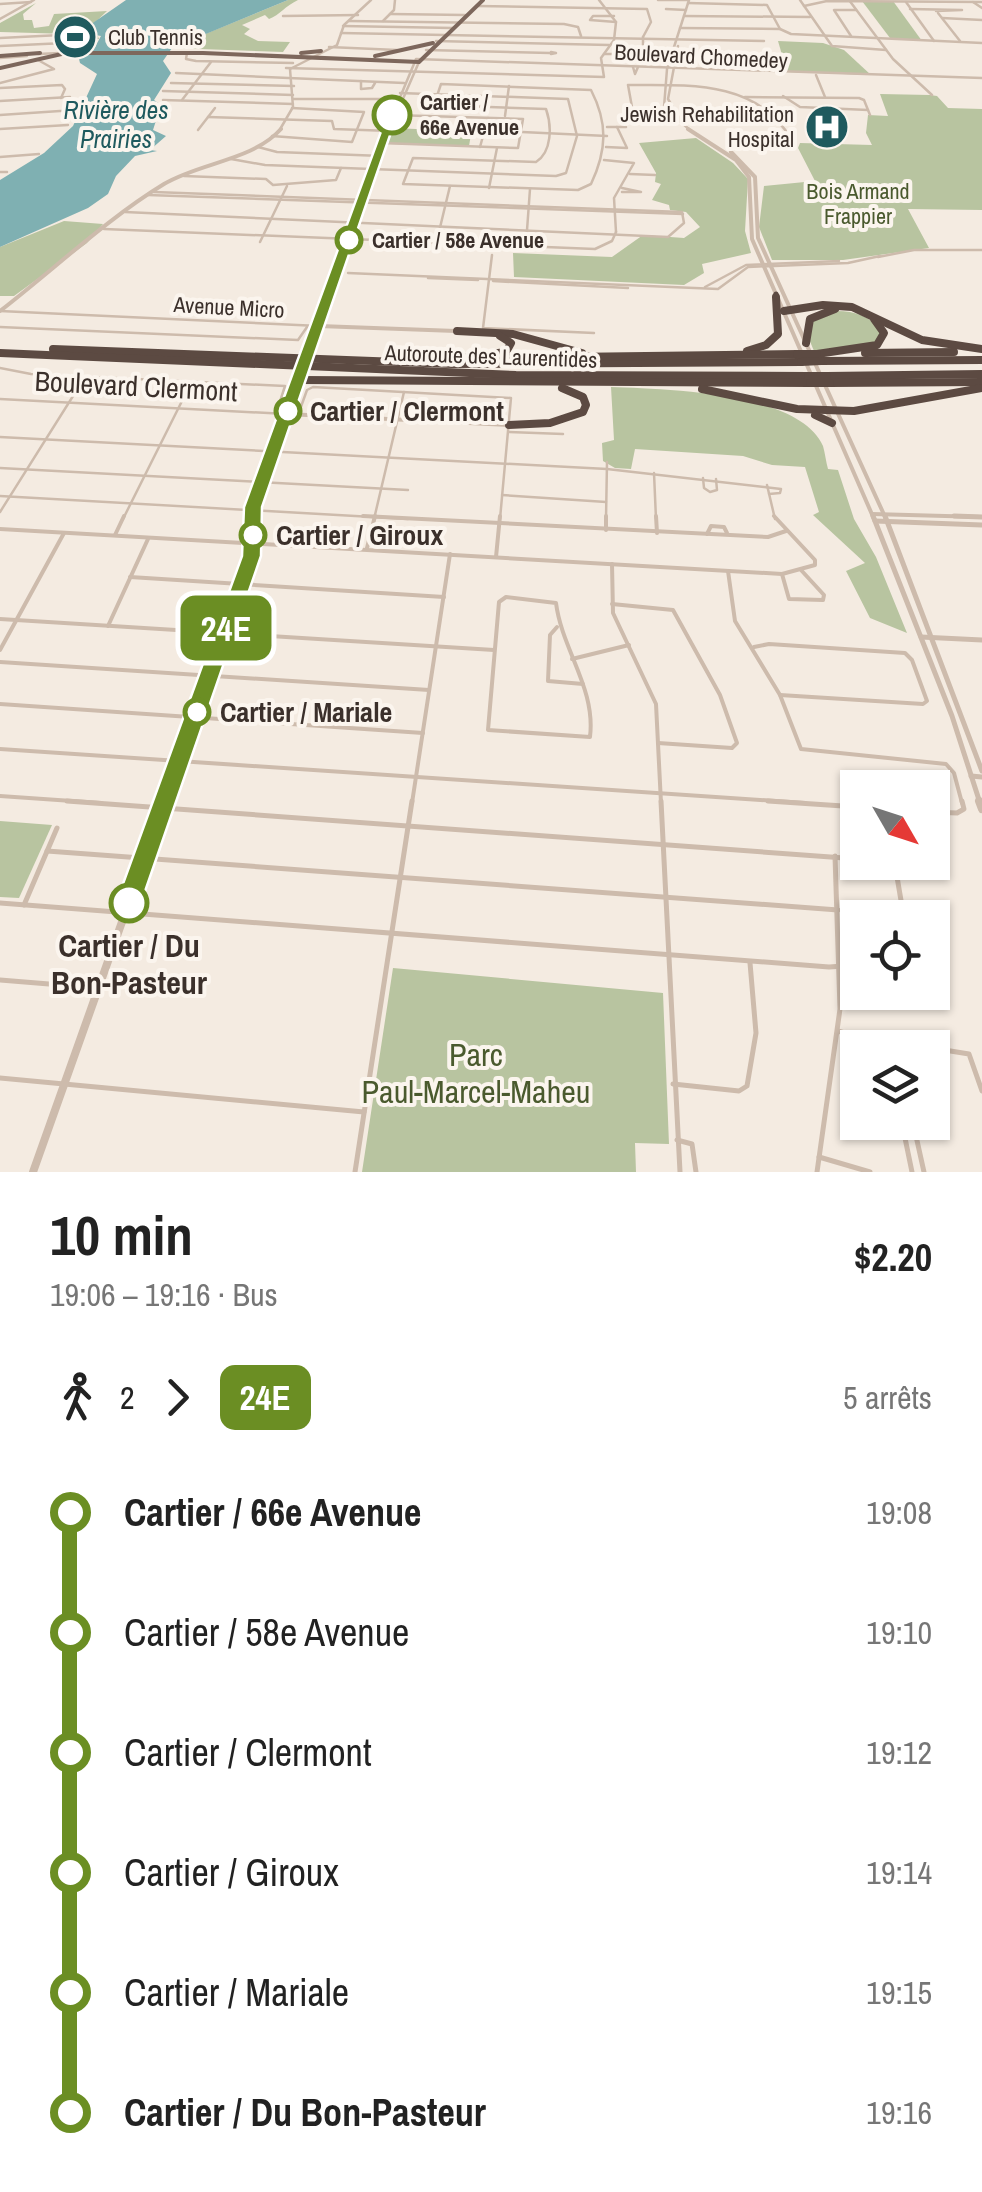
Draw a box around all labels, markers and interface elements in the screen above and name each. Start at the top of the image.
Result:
sports icon: Club Tennis [52,14,98,60]
place label: Club Tennis [108,22,203,52]
street label: Boulevard Chomedey [614,36,788,76]
place label: Cartier / 66e Avenue [420,87,519,142]
water label: Rivière des Prairies [64,93,168,156]
marker: Cartier / 66e Avenue [373,96,411,134]
place label: Jewish Rehabilitation Hospital [621,99,794,154]
hospital icon: Jewish Rehabilitation Hospital [804,104,850,150]
park label: Bois Armand Frappier [806,176,910,231]
place label: Cartier / 58e Avenue [372,225,544,255]
marker: Cartier / 58e Avenue [336,227,362,253]
street label: Avenue Micro [172,289,285,325]
street label: Autoroute des Laurentides [383,337,598,375]
street label: Boulevard Clermont [34,362,238,410]
place label: Cartier / Clermont [310,392,504,430]
marker: Cartier / Clermont [275,398,301,424]
place label: Cartier / Giroux [276,516,443,554]
marker: Cartier / Giroux [240,522,266,548]
line badge: 24E [168,596,284,660]
text: 24E [200,605,252,652]
place label: Cartier / Mariale [220,693,392,731]
marker: Cartier / Mariale [184,699,210,725]
north arrow [840,770,950,880]
map controls [840,770,950,1140]
marker: Cartier / Du Bon-Pasteur [110,884,148,922]
button: locate [840,900,950,1010]
place label: Cartier / Du Bon-Pasteur [51,924,208,1004]
button: layers [840,1030,950,1140]
park label: Parc Paul-Marcel-Maheu [362,1033,590,1113]
text: 10 min [50,1198,193,1272]
text: $2.20 [854,1232,932,1283]
text: 19:06 – 19:16 · Bus [50,1273,278,1316]
icon: walk [50,1370,105,1425]
icon: forward [150,1370,205,1425]
text: 24E [240,1374,291,1421]
text: 2 [120,1376,135,1419]
text: 5 arrêts [843,1376,932,1419]
text: Cartier / 66e Avenue [124,1487,421,1538]
text: 19:08 [866,1491,932,1534]
text: Cartier / 58e Avenue [124,1607,409,1658]
text: 19:10 [866,1611,932,1654]
text: Cartier / Clermont [124,1727,372,1778]
text: 19:12 [866,1731,932,1774]
text: Cartier / Giroux [124,1847,339,1898]
text: 19:14 [866,1851,932,1894]
text: Cartier / Mariale [124,1967,349,2018]
text: 19:15 [866,1971,932,2014]
text: Cartier / Du Bon-Pasteur [124,2087,486,2138]
text: 19:16 [866,2091,932,2134]

